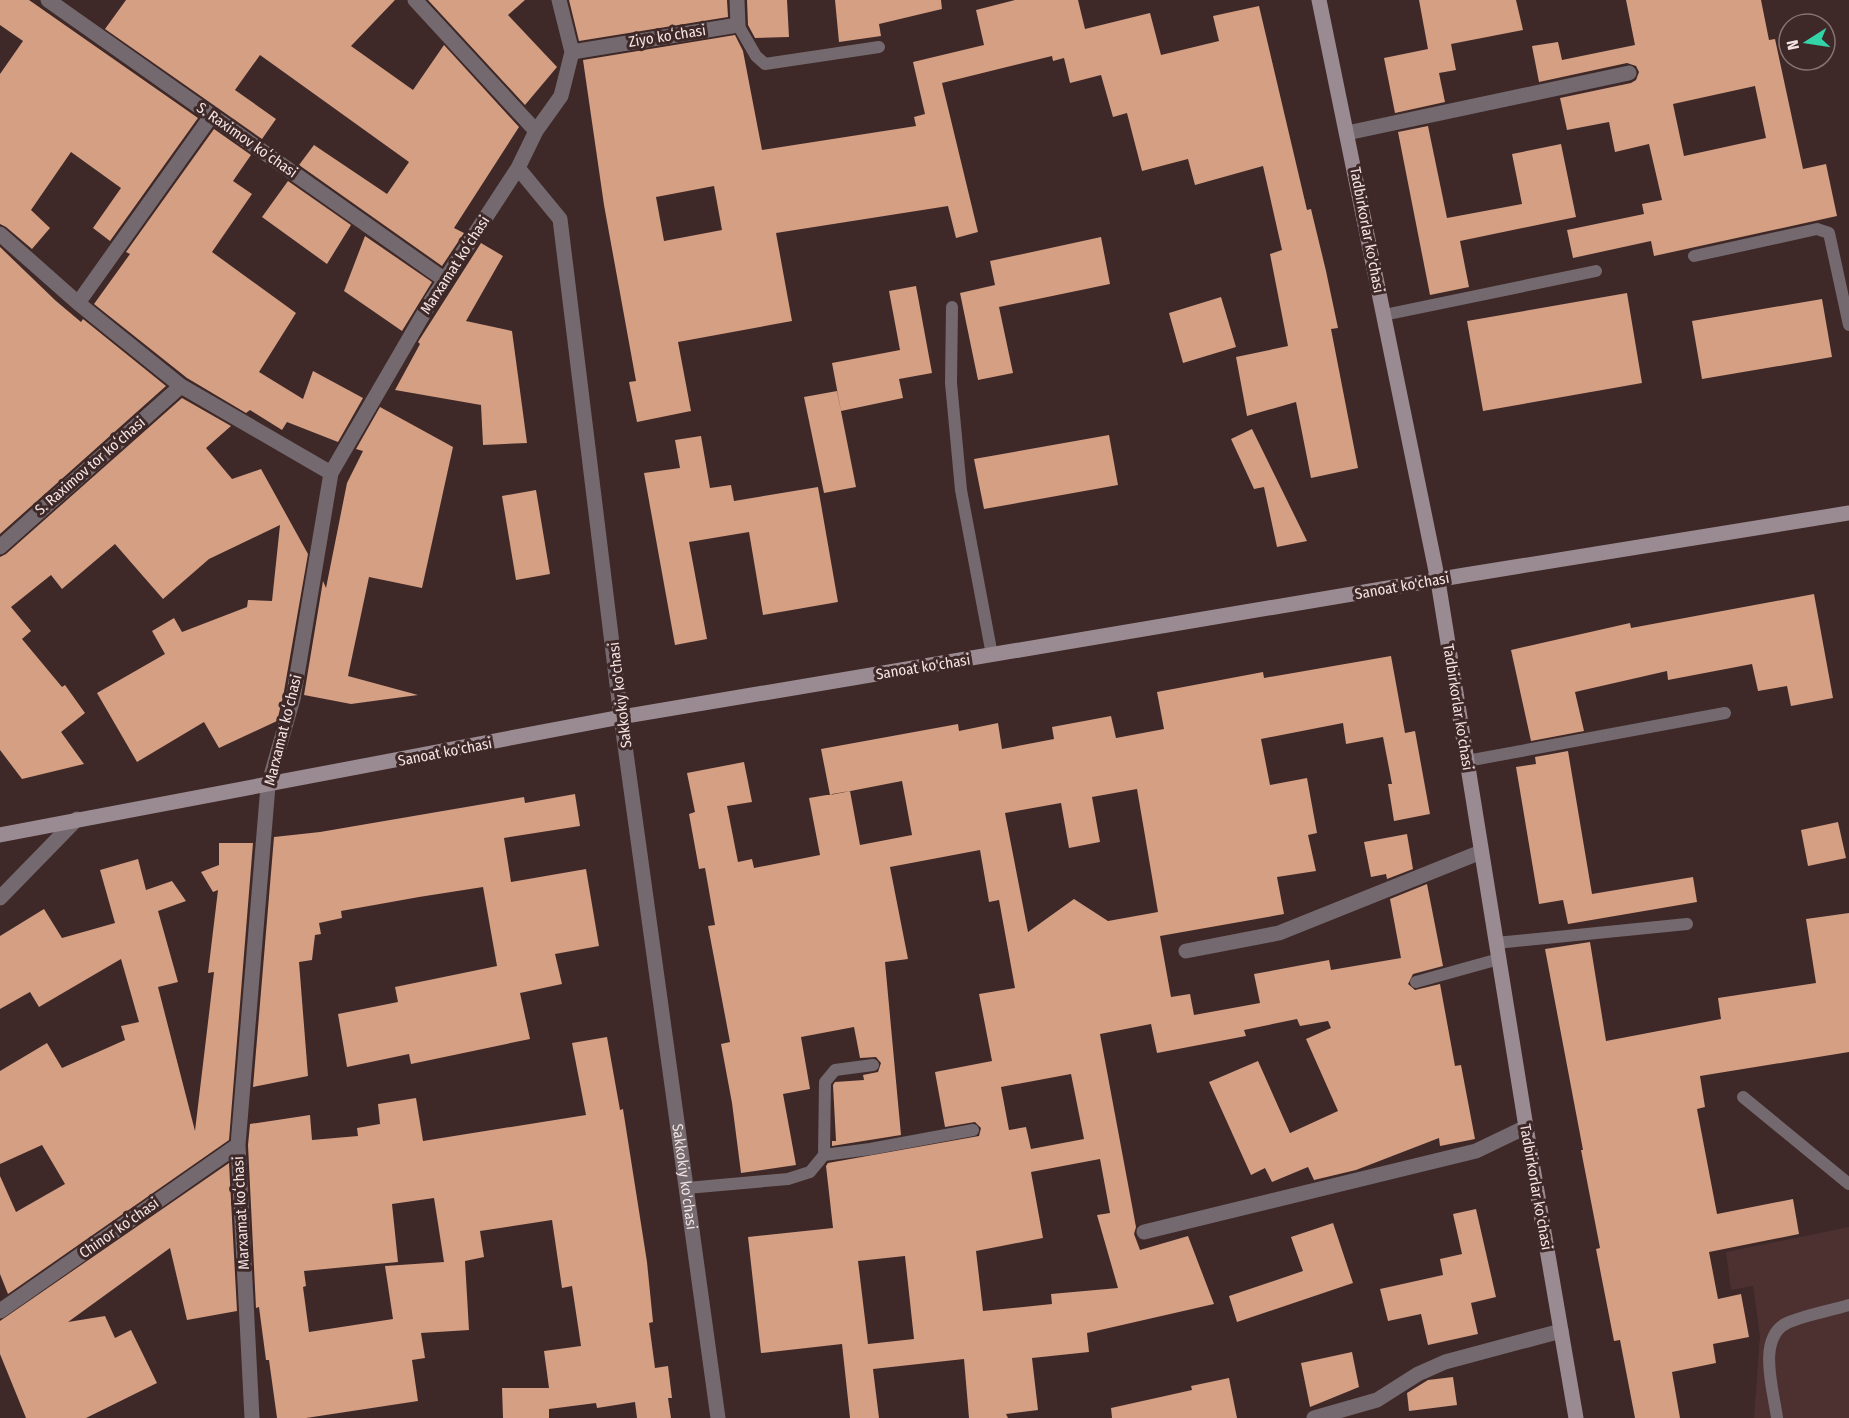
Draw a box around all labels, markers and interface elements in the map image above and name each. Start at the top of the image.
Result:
north arrow [1777,12,1837,72]
street label: Ziyo koʻchasi [627,21,707,51]
text: N [1783,38,1803,52]
street label: S. Raximov koʻchasi [193,99,301,181]
street label: Tadbirkorlar ko'chasi [1346,166,1388,294]
street label: Marxamat koʻchasi [417,212,493,318]
street label: S. Raximov tor koʻchasi [31,413,149,519]
street label: Sanoat ko'chasi [1353,569,1451,603]
street label: Sakkokiy ko'chasi [605,641,635,749]
street label: Tadbirkorlar ko'chasi [1439,642,1477,772]
street label: Sanoat ko'chasi [874,651,972,683]
street label: Marxamat koʻchasi [261,673,305,787]
street label: Sanoat ko'chasi [396,734,494,770]
street label: Sakkokiy ko'chasi [668,1122,701,1231]
street label: Tadbirkorlar ko'chasi [1516,1123,1556,1251]
street label: Marxamat koʻchasi [229,1156,253,1270]
street label: Chinor koʻchasi [76,1194,162,1262]

